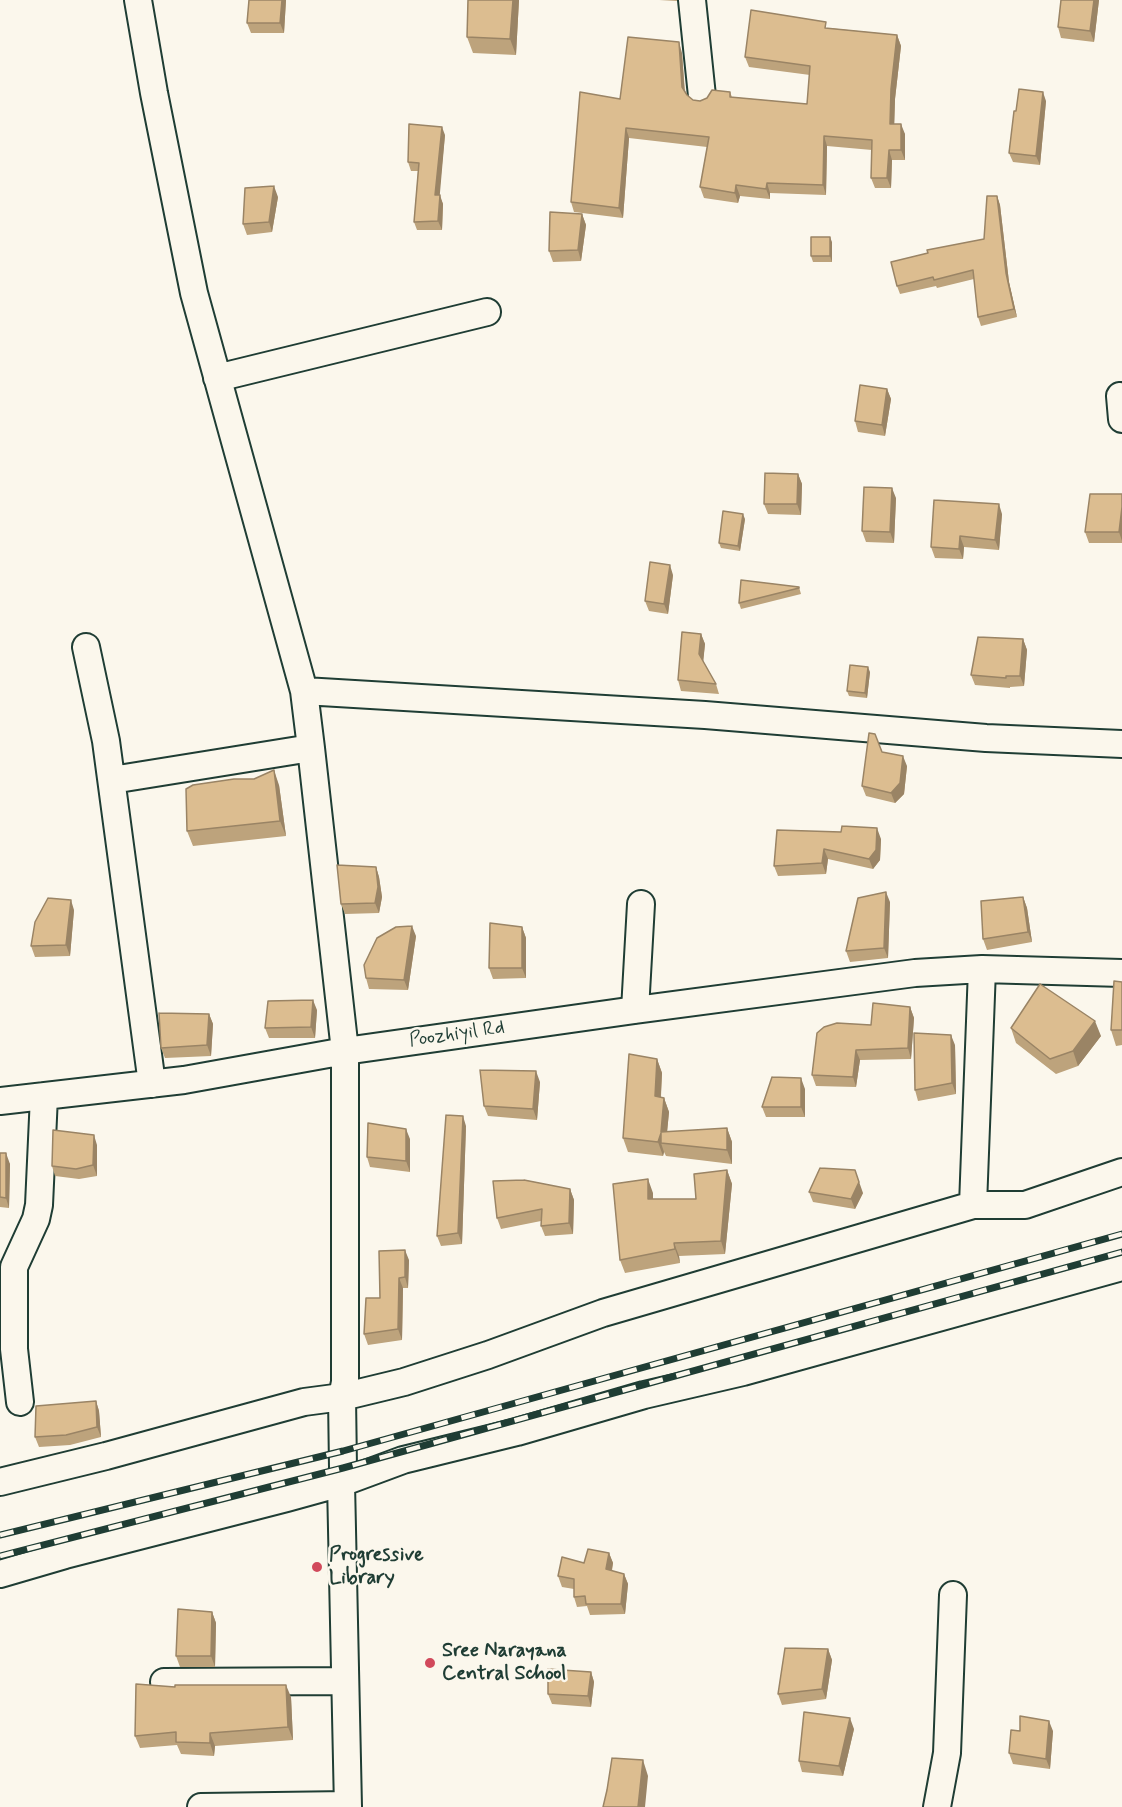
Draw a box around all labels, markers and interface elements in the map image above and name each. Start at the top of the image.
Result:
street label: Poozhiyil Rd [408,1016,506,1054]
place label: Progressive Library [329,1544,424,1591]
marker: Progressive Library [310,1560,324,1574]
place label: Sree Narayana Central School [442,1640,567,1687]
marker: Sree Narayana Central School [423,1656,437,1670]

